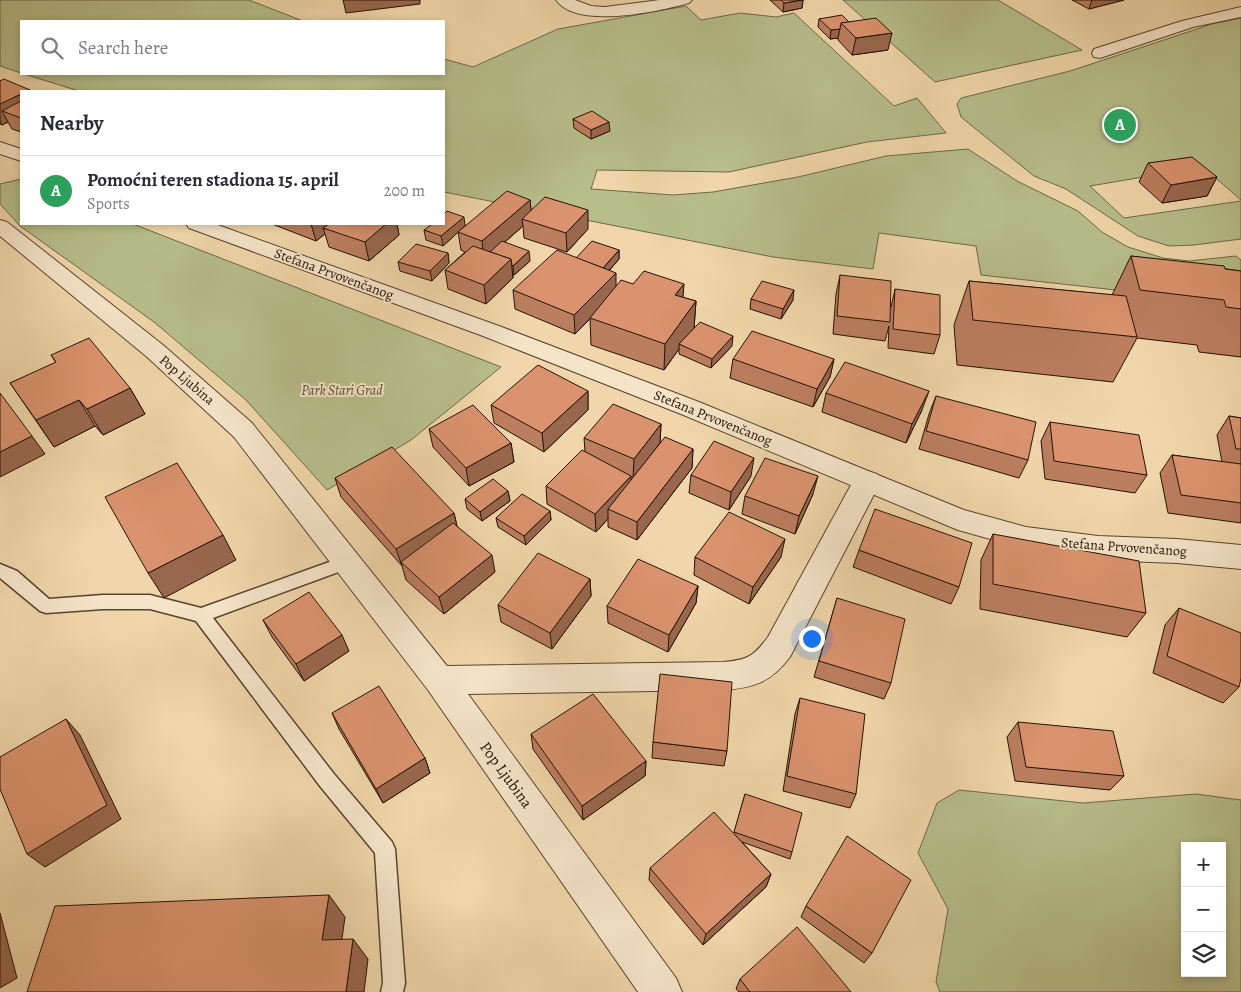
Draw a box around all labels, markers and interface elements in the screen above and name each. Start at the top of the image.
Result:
search box [20,20,445,75]
icon: search [38,34,66,62]
text: Search here [78,35,168,61]
pin: A [1104,106,1136,144]
text: Nearby [40,109,103,137]
text: Pomoćni teren stadiona 15. april [87,167,339,193]
text: A [51,180,61,202]
text: 200 m [384,180,425,202]
text: Sports [87,193,130,215]
street label: Stefana Prvovenčanog [271,244,397,304]
street label: Pop Ljubina [155,351,219,410]
park label: Park Stari Grad [301,381,383,400]
street label: Stefana Prvovenčanog [651,386,775,450]
street label: Stefana Prvovenčanog [1060,533,1188,561]
your location [799,626,825,652]
street label: Pop Ljubina [474,737,538,813]
map controls [1181,842,1226,977]
button: + [1181,842,1226,887]
button: − [1181,887,1226,932]
button: layers [1181,932,1226,977]

